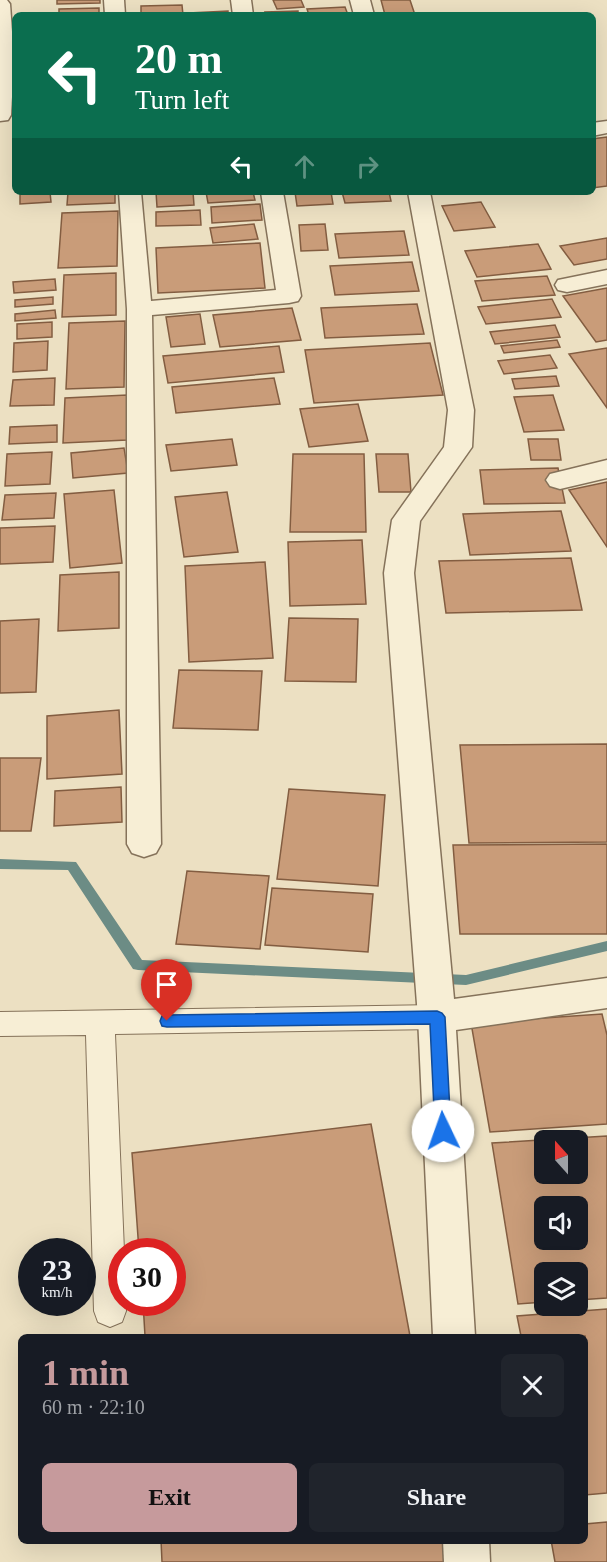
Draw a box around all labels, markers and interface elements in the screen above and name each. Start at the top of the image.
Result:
icon: left [36,36,114,114]
text: 20 m [135,36,223,82]
text: Turn left [135,85,229,115]
icon: left [225,150,258,183]
icon: ahead [288,150,321,183]
icon: right [351,150,384,183]
pin [141,959,192,1021]
icon: arrive [150,968,183,1001]
position arrow [411,1099,475,1163]
north arrow [534,1130,588,1184]
map controls [534,1130,588,1316]
button: sound [534,1196,588,1250]
speed limit sign: 30 [108,1238,186,1316]
text: 23 [42,1253,72,1286]
button: layers [534,1262,588,1316]
text: km/h [42,1284,72,1300]
text: 1 min [42,1353,129,1393]
button: close [501,1354,564,1417]
text: 60 m · 22:10 [42,1396,145,1418]
button: Exit [42,1463,297,1532]
button: Share [309,1463,564,1532]

